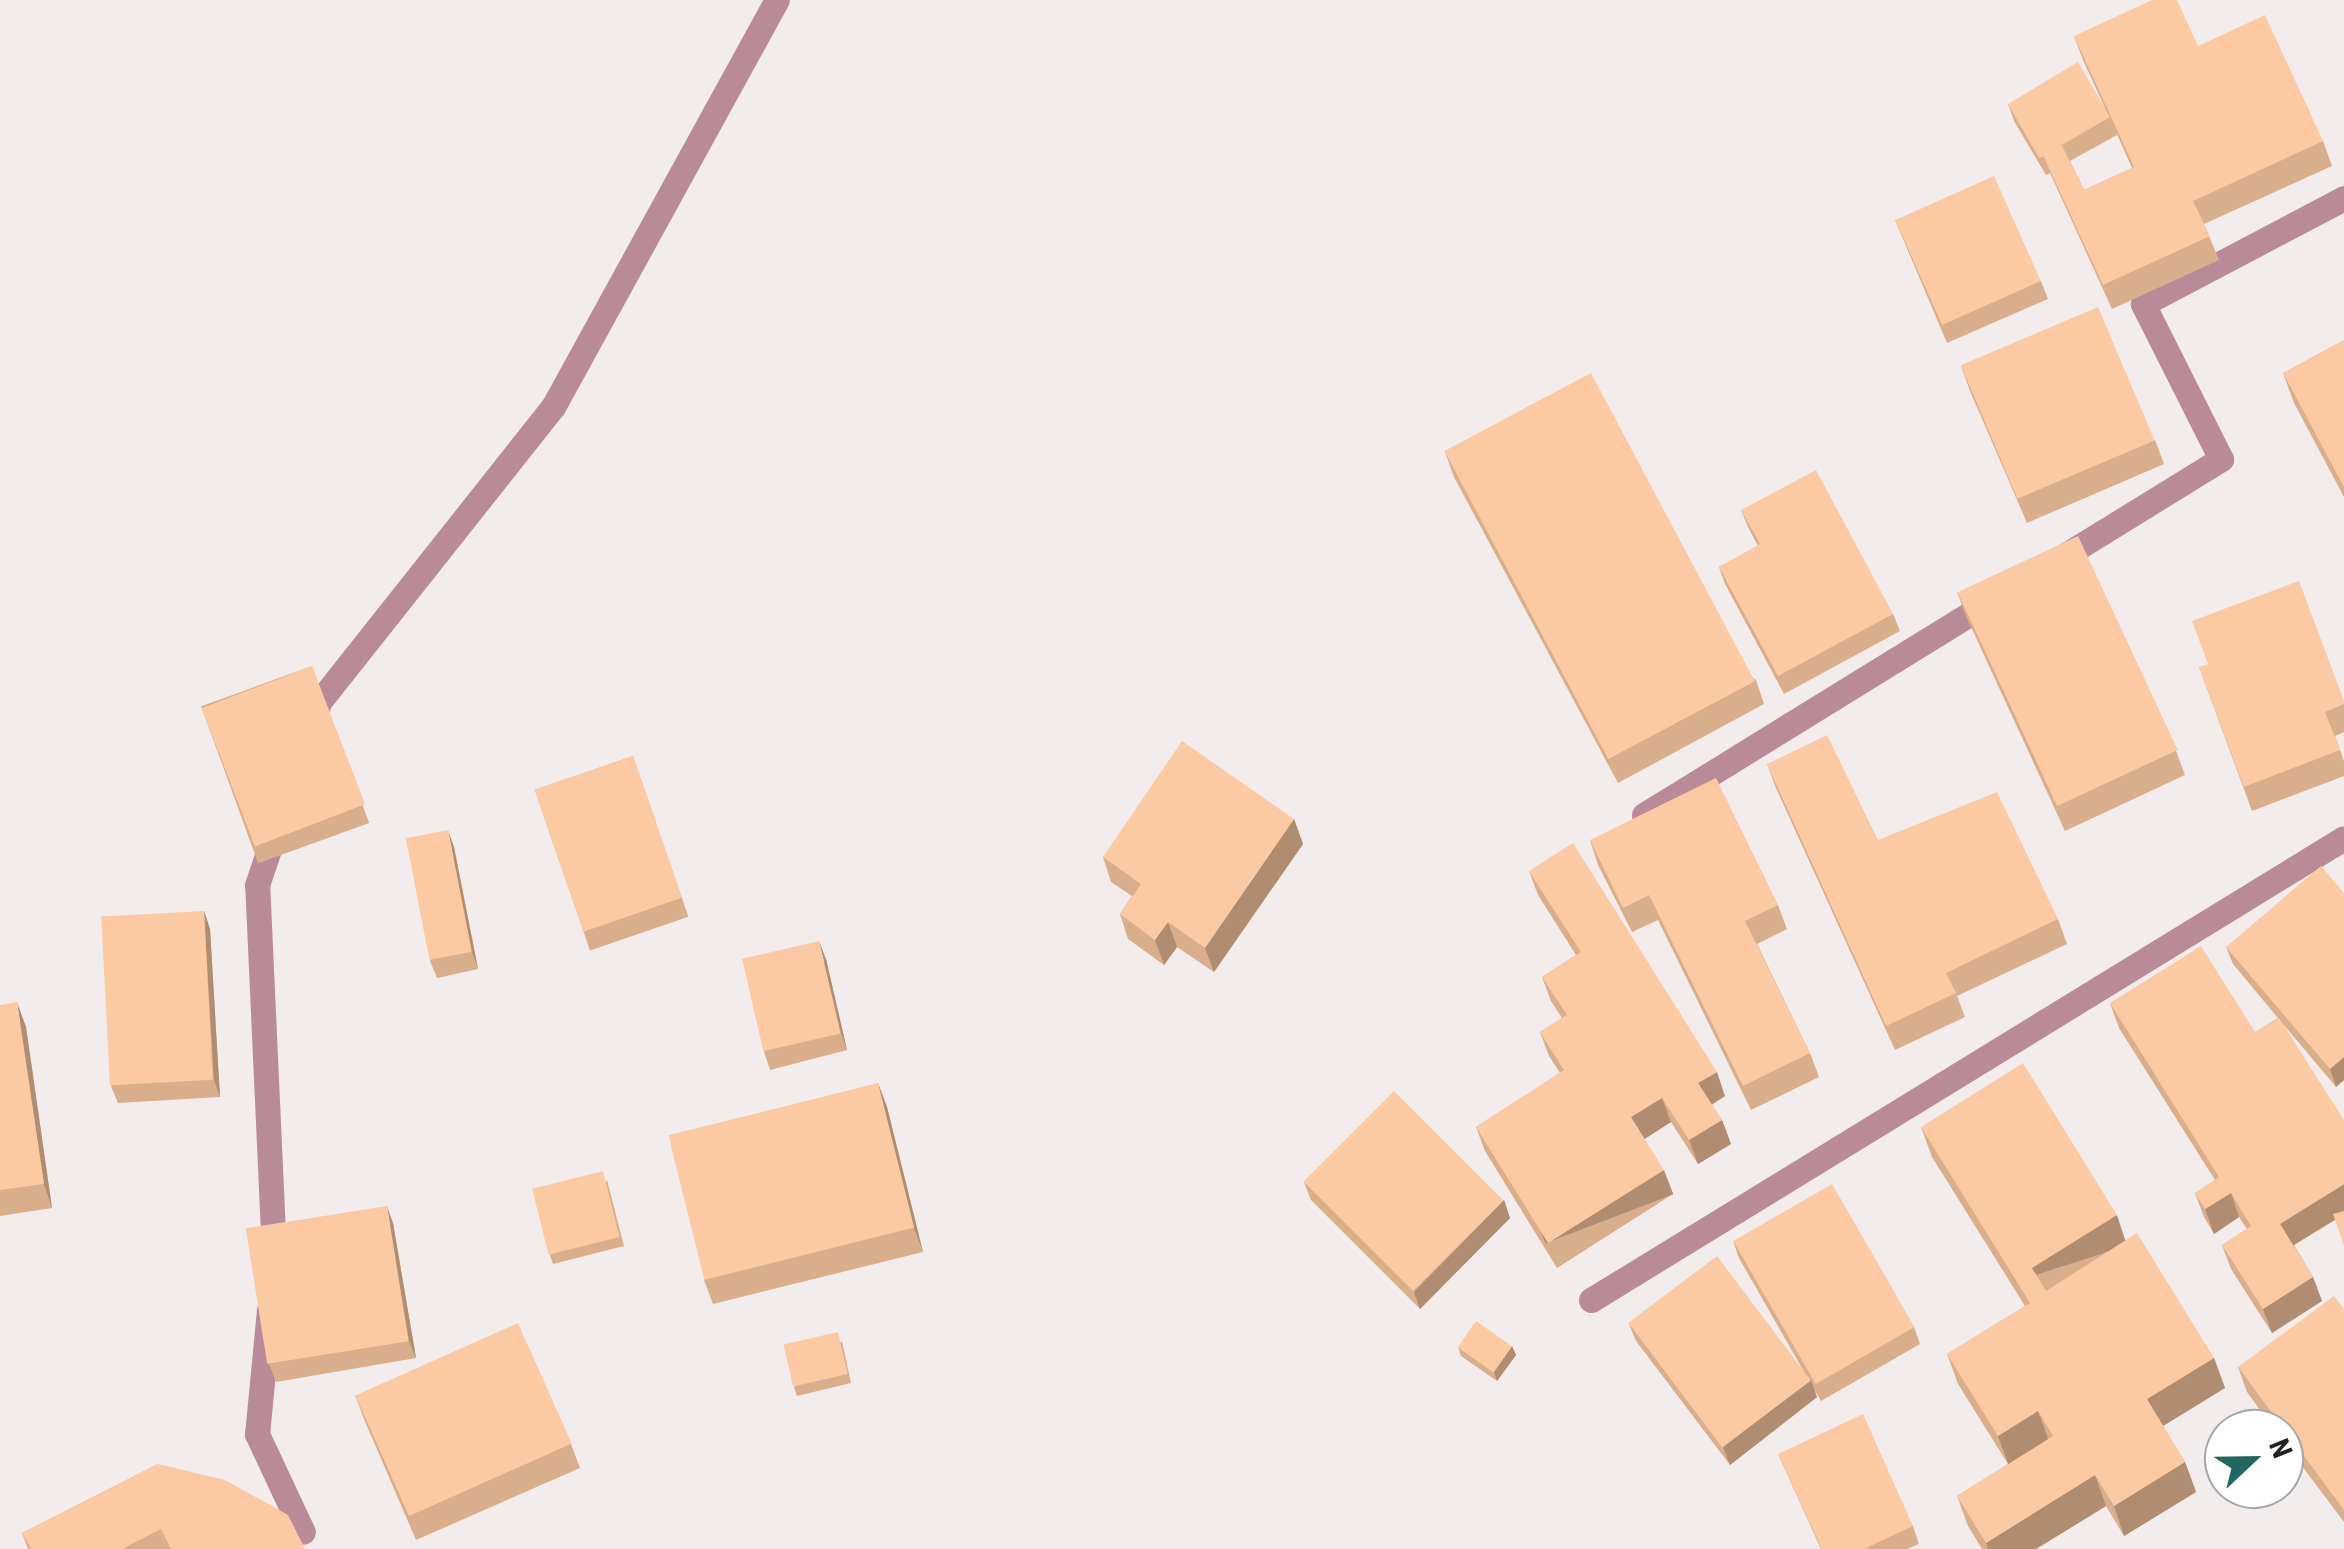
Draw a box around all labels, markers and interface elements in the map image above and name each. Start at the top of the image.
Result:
north arrow [2204,1409,2304,1509]
text: N [2262,1434,2299,1462]

